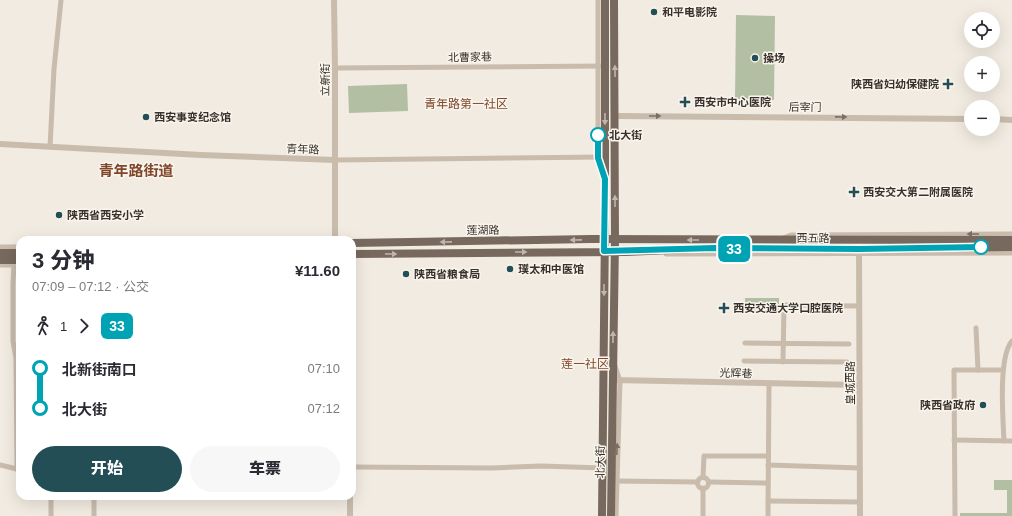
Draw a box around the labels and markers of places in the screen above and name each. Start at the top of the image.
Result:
place label: 和平电影院 [662,6,717,18]
marker: 和平电影院 [649,7,659,17]
place label: 操场 [763,52,785,64]
marker: 操场 [750,53,760,63]
place label: 陕西省妇幼保健院 [851,78,939,90]
marker: 陕西省妇幼保健院 [942,78,954,90]
marker: 西安市中心医院 [679,96,691,108]
place label: 西安市中心医院 [694,96,771,108]
place label: 西安事变纪念馆 [154,111,231,123]
marker: 西安事变纪念馆 [141,112,151,122]
marker: 北大街 [590,127,606,143]
place label: 北大街 [609,129,642,141]
marker: 西安交大第二附属医院 [848,186,860,198]
place label: 西安交大第二附属医院 [863,186,973,198]
place label: 陕西省西安小学 [67,209,144,221]
marker: 陕西省西安小学 [54,210,64,220]
unlabelled marker [973,239,989,255]
place label: 璞太和中医馆 [518,263,584,275]
marker: 璞太和中医馆 [505,264,515,274]
place label: 陕西省粮食局 [414,268,480,280]
marker: 陕西省粮食局 [401,269,411,279]
marker: 西安交通大学口腔医院 [718,302,730,314]
place label: 西安交通大学口腔医院 [733,302,843,314]
place label: 陕西省政府 [920,399,975,411]
marker: 陕西省政府 [978,400,988,410]

